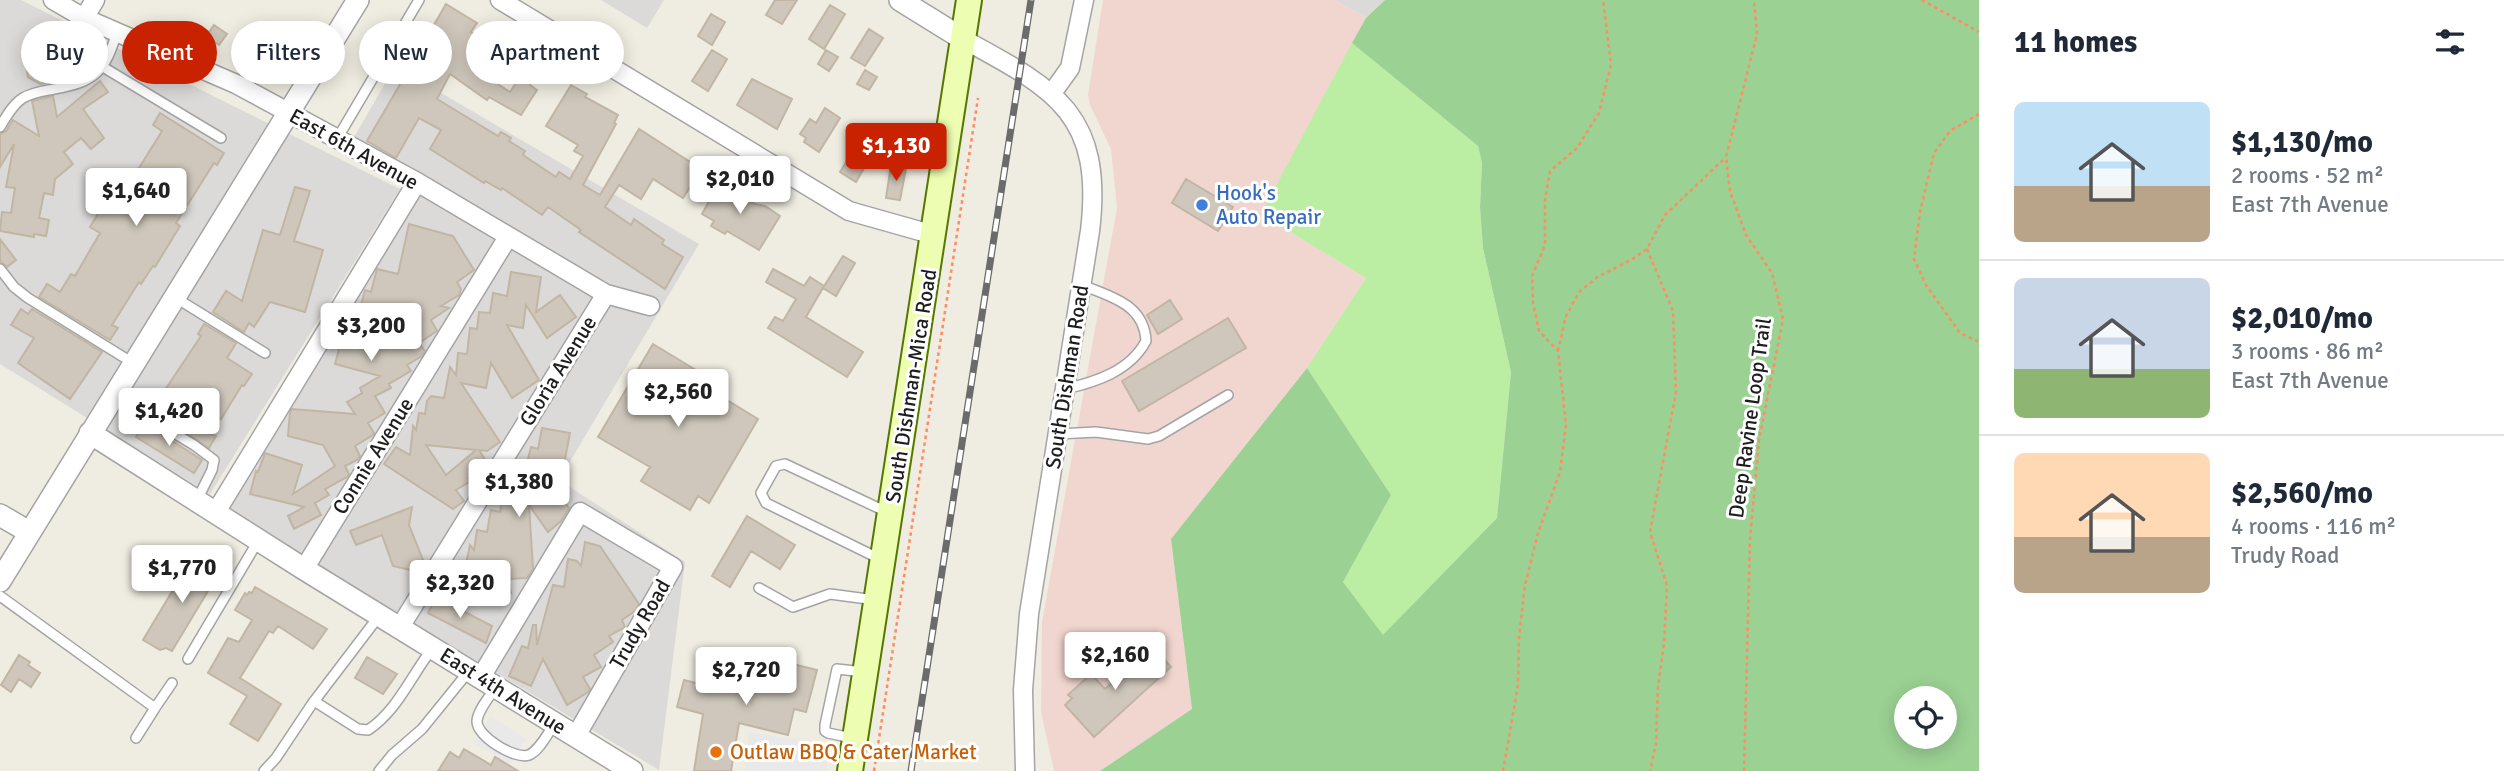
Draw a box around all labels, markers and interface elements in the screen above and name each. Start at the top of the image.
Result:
chip: Buy [21,21,108,84]
chip: Rent [122,21,217,84]
chip: Filters [231,21,345,84]
chip: New [359,21,452,84]
chip: Apartment [466,21,624,84]
icon: filters [2431,23,2469,61]
text: 11 homes [2014,24,2137,61]
street label: East 6th Avenue [285,103,423,195]
pin: $1,130 [839,124,953,183]
text: $1,130/mo [2231,124,2373,161]
icon: home [2070,130,2154,214]
text: $1,130 [862,131,930,160]
pin: $2,010 [683,156,797,216]
text: 2 rooms · 52 m² [2231,161,2384,190]
text: $2,010 [706,164,774,193]
pin: $1,640 [79,168,193,228]
text: $1,640 [102,176,170,205]
place label: Hook's Auto Repair [1216,180,1321,230]
text: East 7th Avenue [2231,190,2389,219]
marker: Hook's Auto Repair [1194,197,1210,213]
street label: South Dishman-Mica Road [880,267,942,505]
street label: South Dishman Road [1040,283,1094,471]
text: $2,010/mo [2231,300,2373,337]
pin: $3,200 [314,304,428,363]
icon: home [2070,306,2154,390]
text: $3,200 [337,311,405,340]
street label: Gloria Avenue [514,311,602,431]
street label: Deep Ravine Loop Trail [1723,316,1777,520]
text: 3 rooms · 86 m² [2231,337,2384,366]
text: East 7th Avenue [2231,366,2389,395]
pin: $2,560 [621,370,735,429]
text: $2,560 [644,377,712,406]
pin: $1,420 [112,388,226,448]
street label: Connie Avenue [327,393,419,519]
text: $1,420 [135,396,203,425]
pin: $1,380 [462,460,576,519]
text: $1,380 [485,467,553,496]
text: $2,560/mo [2231,475,2373,512]
icon: home [2070,481,2154,565]
text: 4 rooms · 116 m² [2231,512,2396,541]
text: Trudy Road [2231,541,2339,570]
pin: $1,770 [125,546,239,605]
text: $1,770 [148,553,216,582]
pin: $2,320 [403,560,517,620]
text: $2,320 [426,568,494,597]
street label: Trudy Road [604,575,676,673]
pin: $2,160 [1058,632,1172,692]
text: $2,160 [1081,640,1149,669]
street label: East 4th Avenue [435,642,571,740]
pin: $2,720 [689,648,803,707]
text: $2,720 [712,655,780,684]
map controls [1894,686,1957,749]
button: locate [1894,686,1957,749]
place label: Outlaw BBQ & Cater Market [730,739,977,765]
marker: Outlaw BBQ & Cater Market [708,744,724,760]

